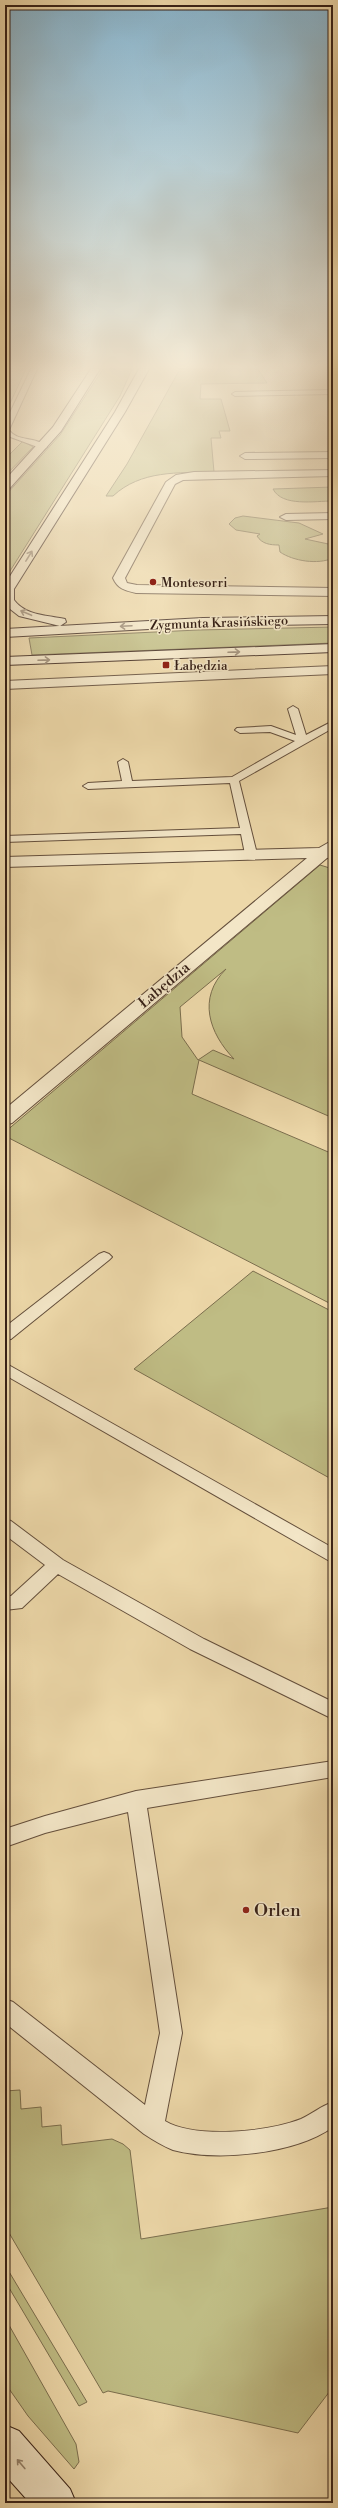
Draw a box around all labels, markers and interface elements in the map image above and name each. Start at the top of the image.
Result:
one-way arrow [25,551,33,562]
place label: Montesorri [161,575,228,591]
marker: Montesorri [148,577,158,587]
one-way arrow [20,609,32,617]
street label: Zygmunta Krasińskiego [150,613,288,633]
one-way arrow [120,622,133,629]
one-way arrow [227,648,240,656]
one-way arrow [37,656,50,663]
place label: Łabędzia [174,658,228,674]
marker: Łabędzia [161,660,171,670]
street label: Łabędzia [135,958,194,1013]
place label: Orlen [254,1899,301,1922]
marker: Orlen [241,1905,251,1915]
one-way arrow [16,2459,25,2469]

